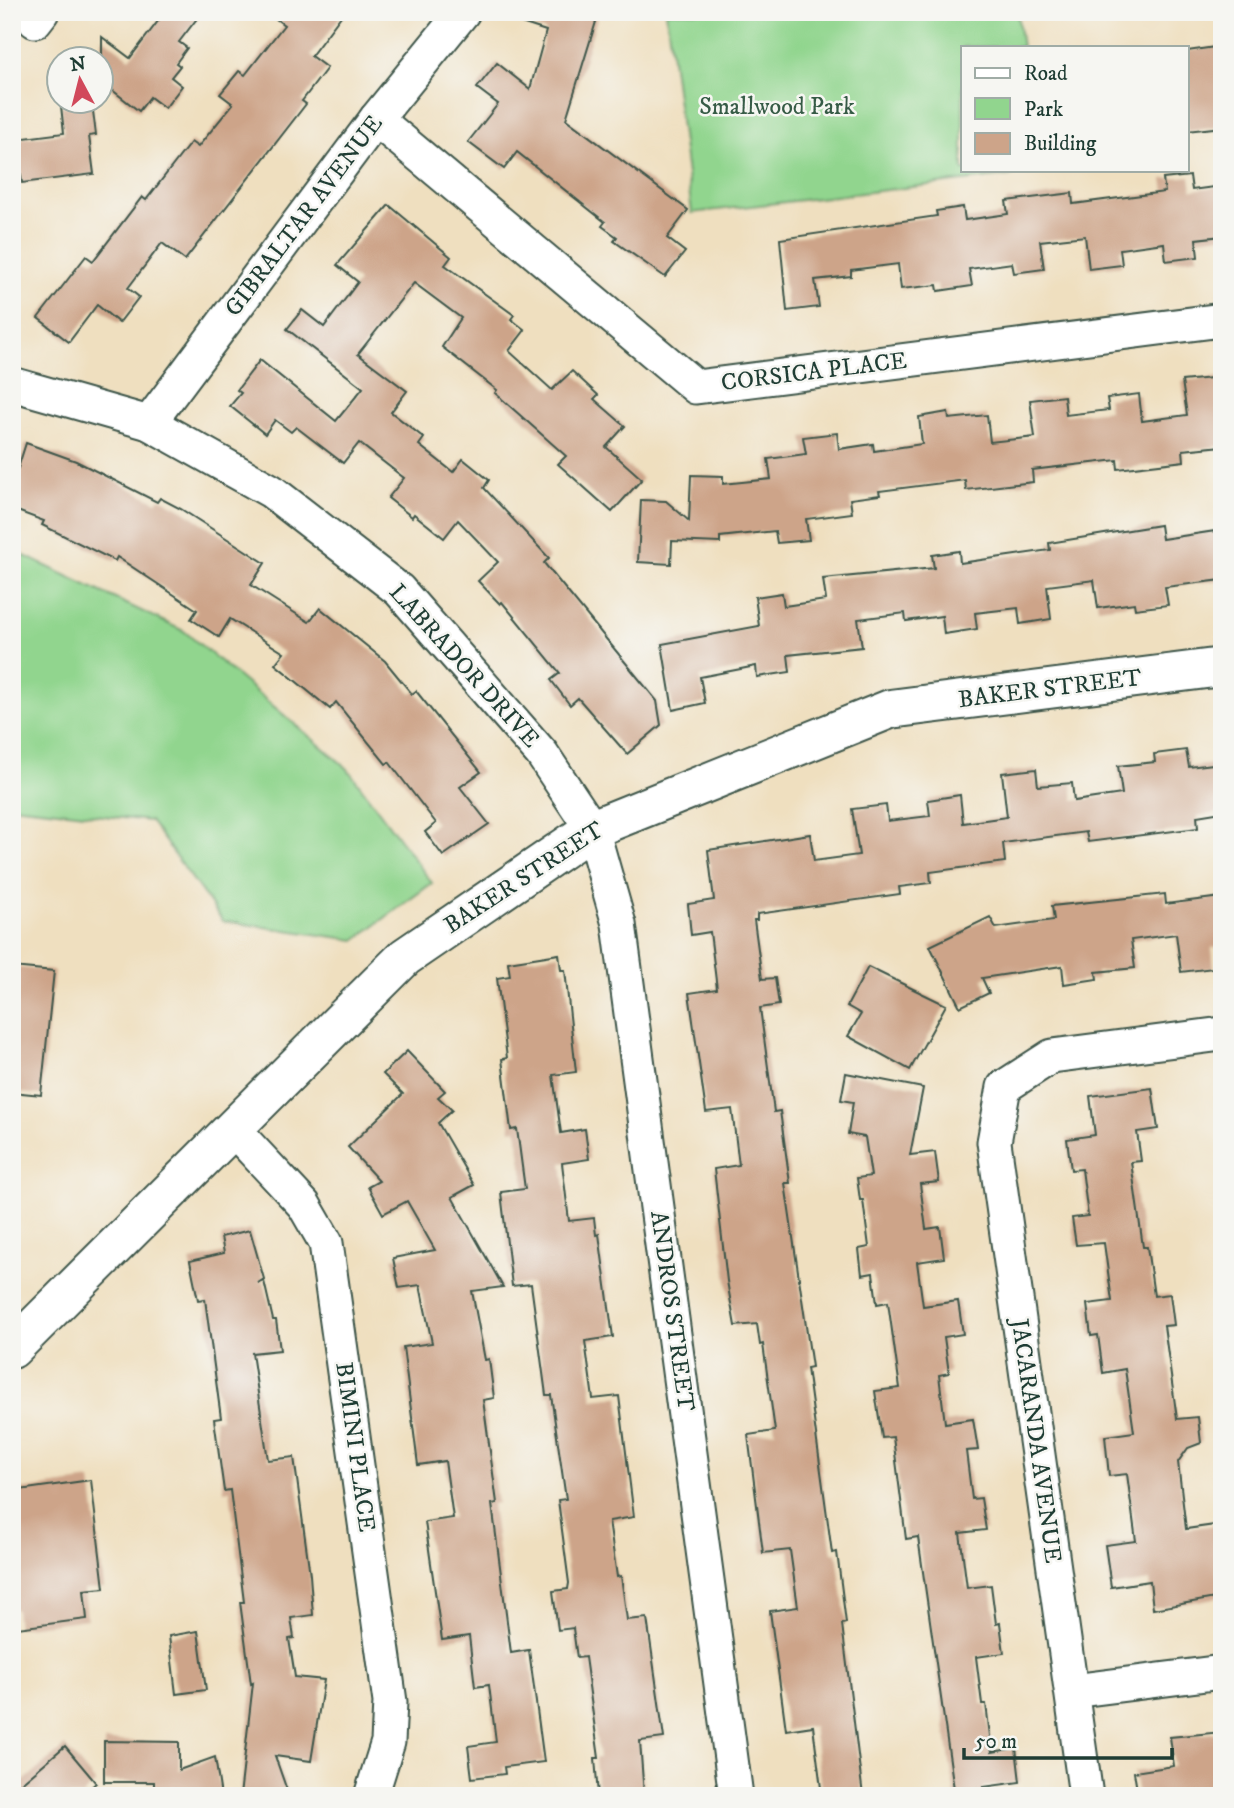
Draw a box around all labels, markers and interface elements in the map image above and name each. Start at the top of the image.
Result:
north arrow [46,46,116,116]
legend [961,46,1188,172]
text: N [69,52,88,77]
text: Road [1024,61,1068,87]
park label: Smallwood Park [699,92,855,122]
text: Park [1024,97,1064,123]
street label: GIBRALTAR AVENUE [218,109,390,323]
text: Building [1024,131,1097,157]
street label: CORSICA PLACE [719,346,909,398]
street label: LABRADOR DRIVE [382,578,546,754]
street label: BAKER STREET [957,663,1143,715]
street label: BAKER STREET [439,815,609,941]
street label: ANDROS STREET [643,1209,701,1413]
street label: JACARANDA AVENUE [1004,1315,1068,1565]
street label: BIMINI PLACE [328,1360,382,1534]
scale bar [964,1717,1173,1761]
text: 50 m [975,1729,1017,1755]

